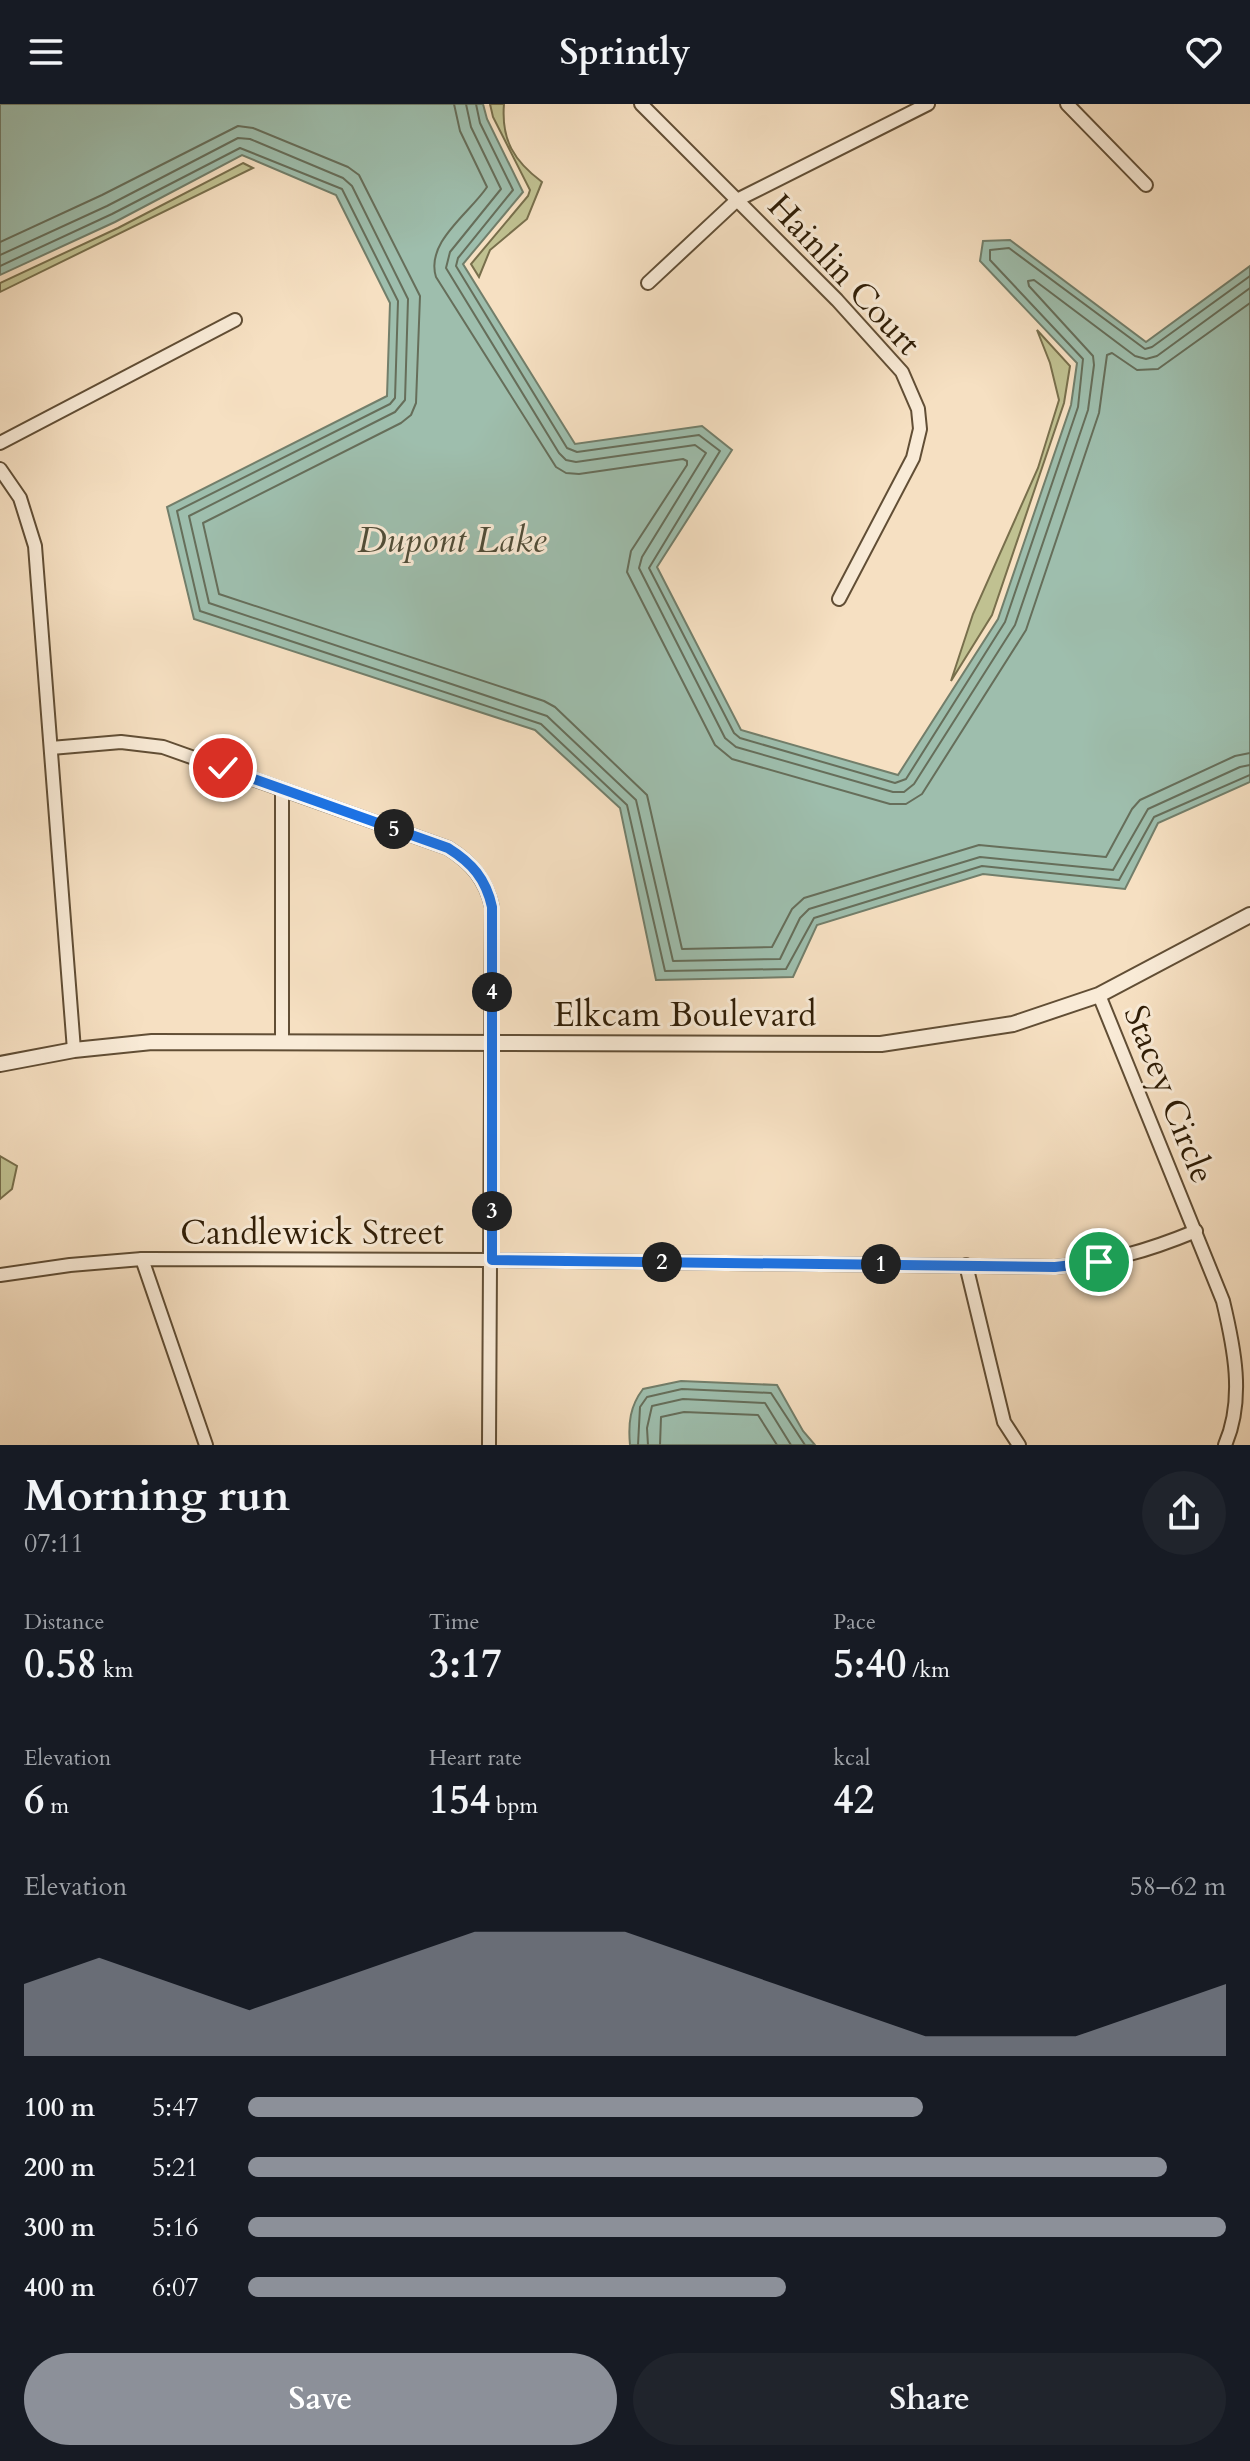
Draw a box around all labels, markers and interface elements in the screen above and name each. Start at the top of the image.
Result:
text: Sprintly [559,28,691,77]
icon: menu [24,30,68,74]
icon: heart [1182,30,1226,74]
street label: Hainlin Court [758,184,931,365]
water label: Dupont Lake [358,516,548,565]
pin [189,734,257,802]
icon: check [201,746,245,790]
pin: 5 [374,809,414,849]
text: 5 [388,814,400,844]
pin: 4 [472,972,512,1012]
text: 4 [486,977,498,1007]
street label: Elkcam Boulevard [554,992,816,1038]
street label: Stacey Circle [1113,999,1226,1190]
pin: 3 [472,1191,512,1231]
text: 3 [486,1196,498,1226]
street label: Candlewick Street [180,1210,444,1256]
pin [1065,1228,1133,1296]
icon: arrive [1077,1240,1121,1284]
pin: 2 [642,1242,682,1282]
pin: 1 [861,1244,901,1284]
text: 2 [656,1247,668,1277]
text: 1 [875,1249,887,1279]
text: Morning run [24,1466,290,1526]
button: share [1142,1471,1226,1555]
text: 07:11 [24,1526,84,1561]
text: Distance [24,1607,104,1637]
text: Time [429,1607,480,1637]
text: Pace [833,1607,876,1637]
text: 0.58 [24,1637,97,1692]
text: 3:17 [429,1637,502,1692]
text: 5:40 [833,1637,906,1692]
text: km [97,1655,133,1685]
text: /km [906,1655,950,1685]
text: Elevation [24,1743,111,1773]
text: Heart rate [429,1743,522,1773]
text: kcal [833,1743,870,1773]
text: 6 [24,1773,45,1828]
text: 154 [429,1773,490,1828]
text: 42 [833,1773,874,1828]
text: m [45,1791,69,1821]
text: bpm [490,1791,538,1821]
text: Elevation [24,1869,127,1904]
text: 58–62 m [1129,1869,1226,1904]
text: 100 m [24,2090,95,2125]
text: 5:47 [152,2090,199,2125]
text: 200 m [24,2150,95,2185]
text: 5:21 [152,2150,199,2185]
text: 300 m [24,2210,95,2245]
text: 5:16 [152,2210,199,2245]
text: 400 m [24,2270,95,2305]
text: 6:07 [152,2270,199,2305]
button: Save [24,2353,617,2445]
button: Share [633,2353,1226,2445]

